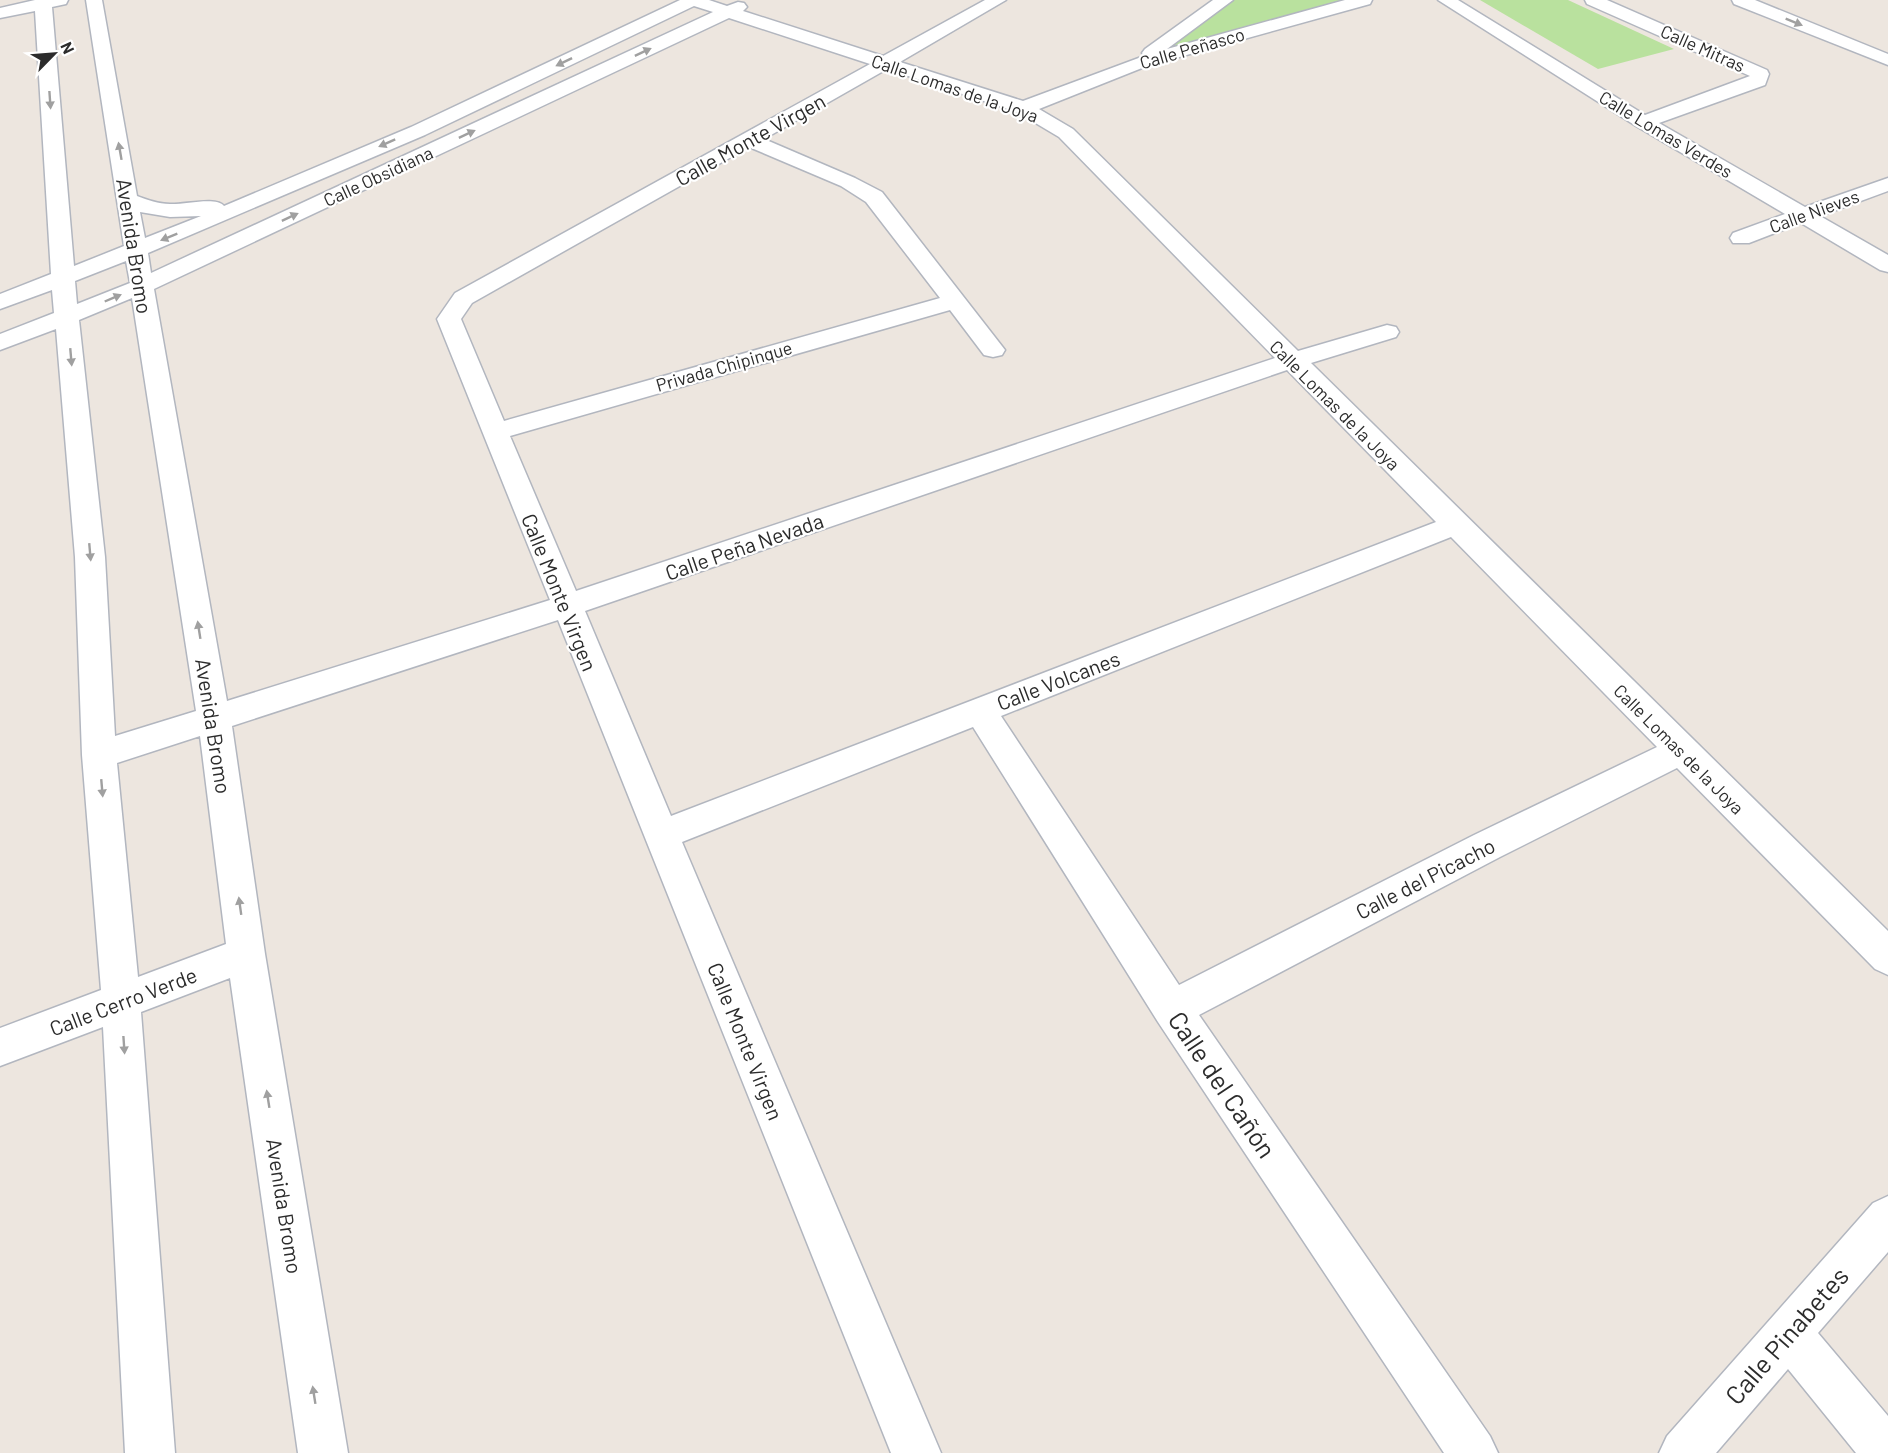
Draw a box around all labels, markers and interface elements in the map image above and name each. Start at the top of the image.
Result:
one-way arrow [1786,17,1804,27]
street label: Calle Mitras [1657,20,1749,76]
street label: Calle Peñasco [1137,23,1247,73]
north arrow [24,24,84,84]
text: N [57,39,79,56]
one-way arrow [635,47,652,56]
street label: Calle Lomas de la Joya [869,49,1041,127]
one-way arrow [556,57,573,66]
street label: Calle Lomas Verdes [1595,86,1737,182]
street label: Calle Monte Virgen [671,87,829,191]
one-way arrow [45,91,55,110]
one-way arrow [458,130,475,139]
one-way arrow [379,139,396,148]
street label: Calle Obsidiana [320,141,436,211]
one-way arrow [115,142,124,161]
street label: Avenida Bromo [112,176,158,316]
street label: Calle Nieves [1766,185,1862,237]
one-way arrow [281,212,298,221]
one-way arrow [160,232,178,242]
one-way arrow [104,293,122,303]
street label: Calle Lomas de la Joya [1265,335,1405,475]
street label: Privada Chipinque [653,336,795,396]
one-way arrow [66,348,76,367]
street label: Calle Peña Nevada [662,507,826,585]
street label: Calle Monte Virgen [517,510,603,674]
one-way arrow [85,542,94,561]
one-way arrow [194,620,203,639]
street label: Calle Volcanes [993,645,1123,715]
street label: Avenida Bromo [191,656,237,796]
street label: Calle Lomas de la Joya [1609,679,1749,819]
one-way arrow [97,779,107,798]
street label: Calle del Picacho [1351,832,1499,924]
one-way arrow [235,896,244,915]
street label: Calle Monte Virgen [703,959,789,1123]
street label: Calle Cerro Verde [46,961,200,1041]
street label: Calle del Cañón [1163,1005,1283,1163]
one-way arrow [119,1036,128,1055]
one-way arrow [264,1089,273,1108]
street label: Avenida Bromo [262,1136,308,1276]
street label: Calle Pinabetes [1718,1260,1854,1410]
one-way arrow [309,1386,318,1405]

